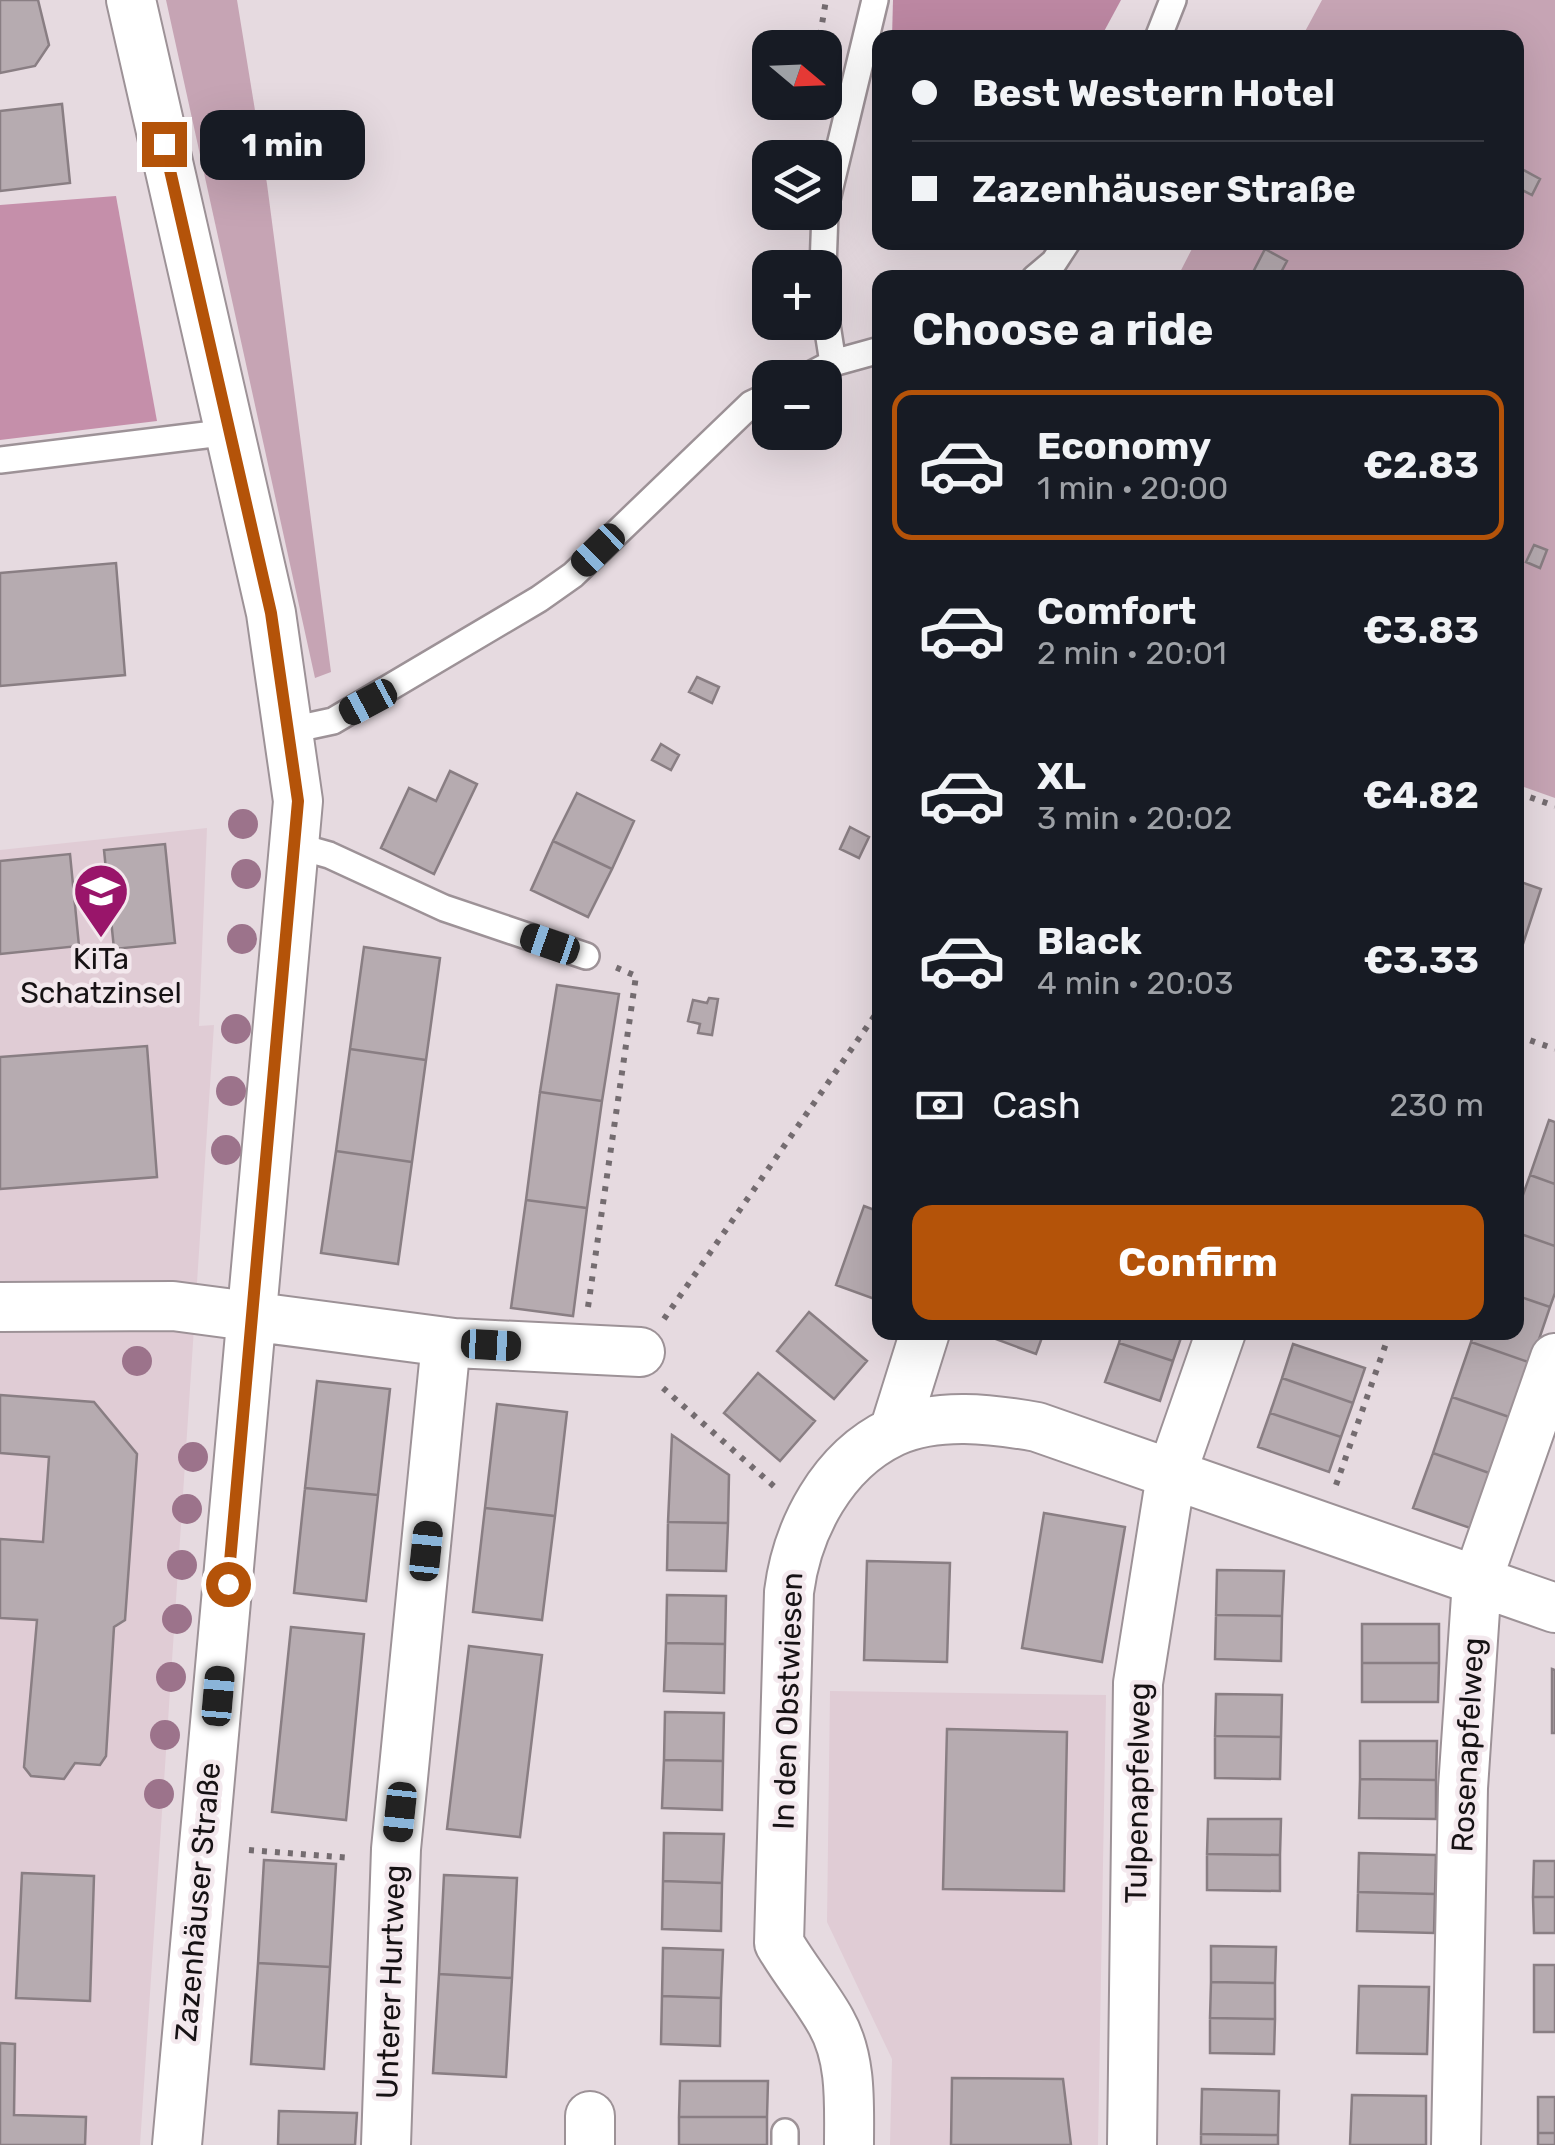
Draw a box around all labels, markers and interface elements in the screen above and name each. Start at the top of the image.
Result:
north arrow [752,30,842,120]
map controls [752,30,842,450]
text: Best Western Hotel [972,70,1335,116]
callout: 1 min [199,109,364,179]
route end [142,122,187,167]
text: 1 min [242,126,323,164]
button: layers [752,140,842,230]
text: Zazenhäuser Straße [972,166,1356,212]
button: + [752,250,842,340]
text: Choose a ride [912,303,1214,356]
button: − [752,360,842,450]
icon: car [917,420,1007,510]
text: Economy [1037,423,1211,469]
text: €2.83 [1363,442,1479,488]
text: 1 min · 20:00 [1037,469,1228,507]
car [566,518,630,582]
icon: car [917,585,1007,675]
text: Comfort [1037,588,1196,634]
text: €3.83 [1363,607,1479,653]
text: 2 min · 20:01 [1037,634,1227,672]
car [334,675,402,729]
icon: car [917,750,1007,840]
text: XL [1037,753,1086,799]
text: €4.82 [1362,772,1479,818]
text: 3 min · 20:02 [1037,799,1232,837]
school or university icon: KiTa Schatzinsel [71,861,131,940]
icon: car [917,915,1007,1005]
text: Black [1037,918,1142,964]
car [517,920,583,968]
text: €3.33 [1363,937,1479,983]
place label: KiTa Schatzinsel [20,941,182,1011]
text: 4 min · 20:03 [1037,964,1233,1002]
icon: cash [912,1078,967,1133]
text: Cash [992,1082,1081,1128]
text: 230 m [1389,1086,1484,1124]
button: Confirm [912,1205,1484,1320]
car [460,1328,522,1362]
car [408,1520,444,1582]
route start [206,1562,251,1607]
street label: In den Obstwiesen [766,1572,810,1830]
street label: Rosenapfelweg [1444,1637,1492,1853]
car [200,1665,236,1727]
street label: Tulpenapfelweg [1118,1682,1158,1904]
street label: Zazenhäuser Straße [168,1761,228,2043]
car [382,1781,418,1843]
street label: Unterer Hurtweg [369,1864,413,2100]

